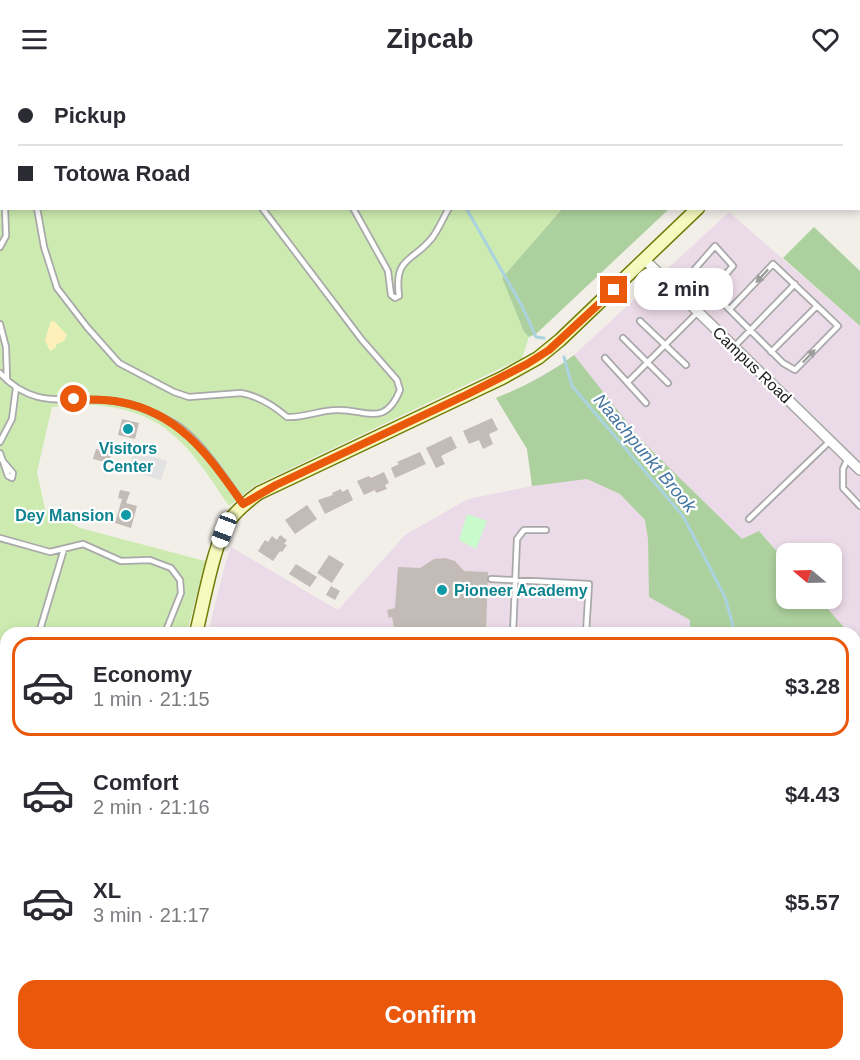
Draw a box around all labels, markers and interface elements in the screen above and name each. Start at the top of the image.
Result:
icon: menu [18,23,51,56]
icon: heart [809,23,842,56]
text: Zipcab [386,24,474,54]
text: Pickup [54,103,126,128]
text: Totowa Road [54,161,190,186]
callout: 2 min [635,269,734,311]
one-way arrow [755,269,769,284]
route end [600,276,627,303]
text: 2 min [657,278,710,300]
street label: Campus Road [709,323,795,407]
one-way arrow [802,349,816,363]
route start [60,385,87,412]
water label: Naachpunkt Brook [590,390,701,517]
marker: Visitors Center [121,422,135,436]
place label: Visitors Center [99,440,157,475]
place label: Dey Mansion [15,507,114,524]
marker: Dey Mansion [119,508,133,522]
car [209,510,239,550]
north arrow [776,543,842,609]
map controls [776,543,842,609]
place label: Pioneer Academy [454,582,588,599]
marker: Pioneer Academy [435,583,449,597]
icon: car [21,660,75,714]
text: Economy [93,662,192,687]
text: $3.28 [785,674,840,699]
text: 1 min · 21:15 [93,688,210,710]
icon: car [21,768,75,822]
text: Comfort [93,770,179,795]
text: $4.43 [785,782,840,807]
text: 2 min · 21:16 [93,796,210,818]
icon: car [21,876,75,930]
text: XL [93,878,121,903]
text: $5.57 [785,890,840,915]
text: 3 min · 21:17 [93,904,210,926]
button: Confirm [18,980,843,1049]

